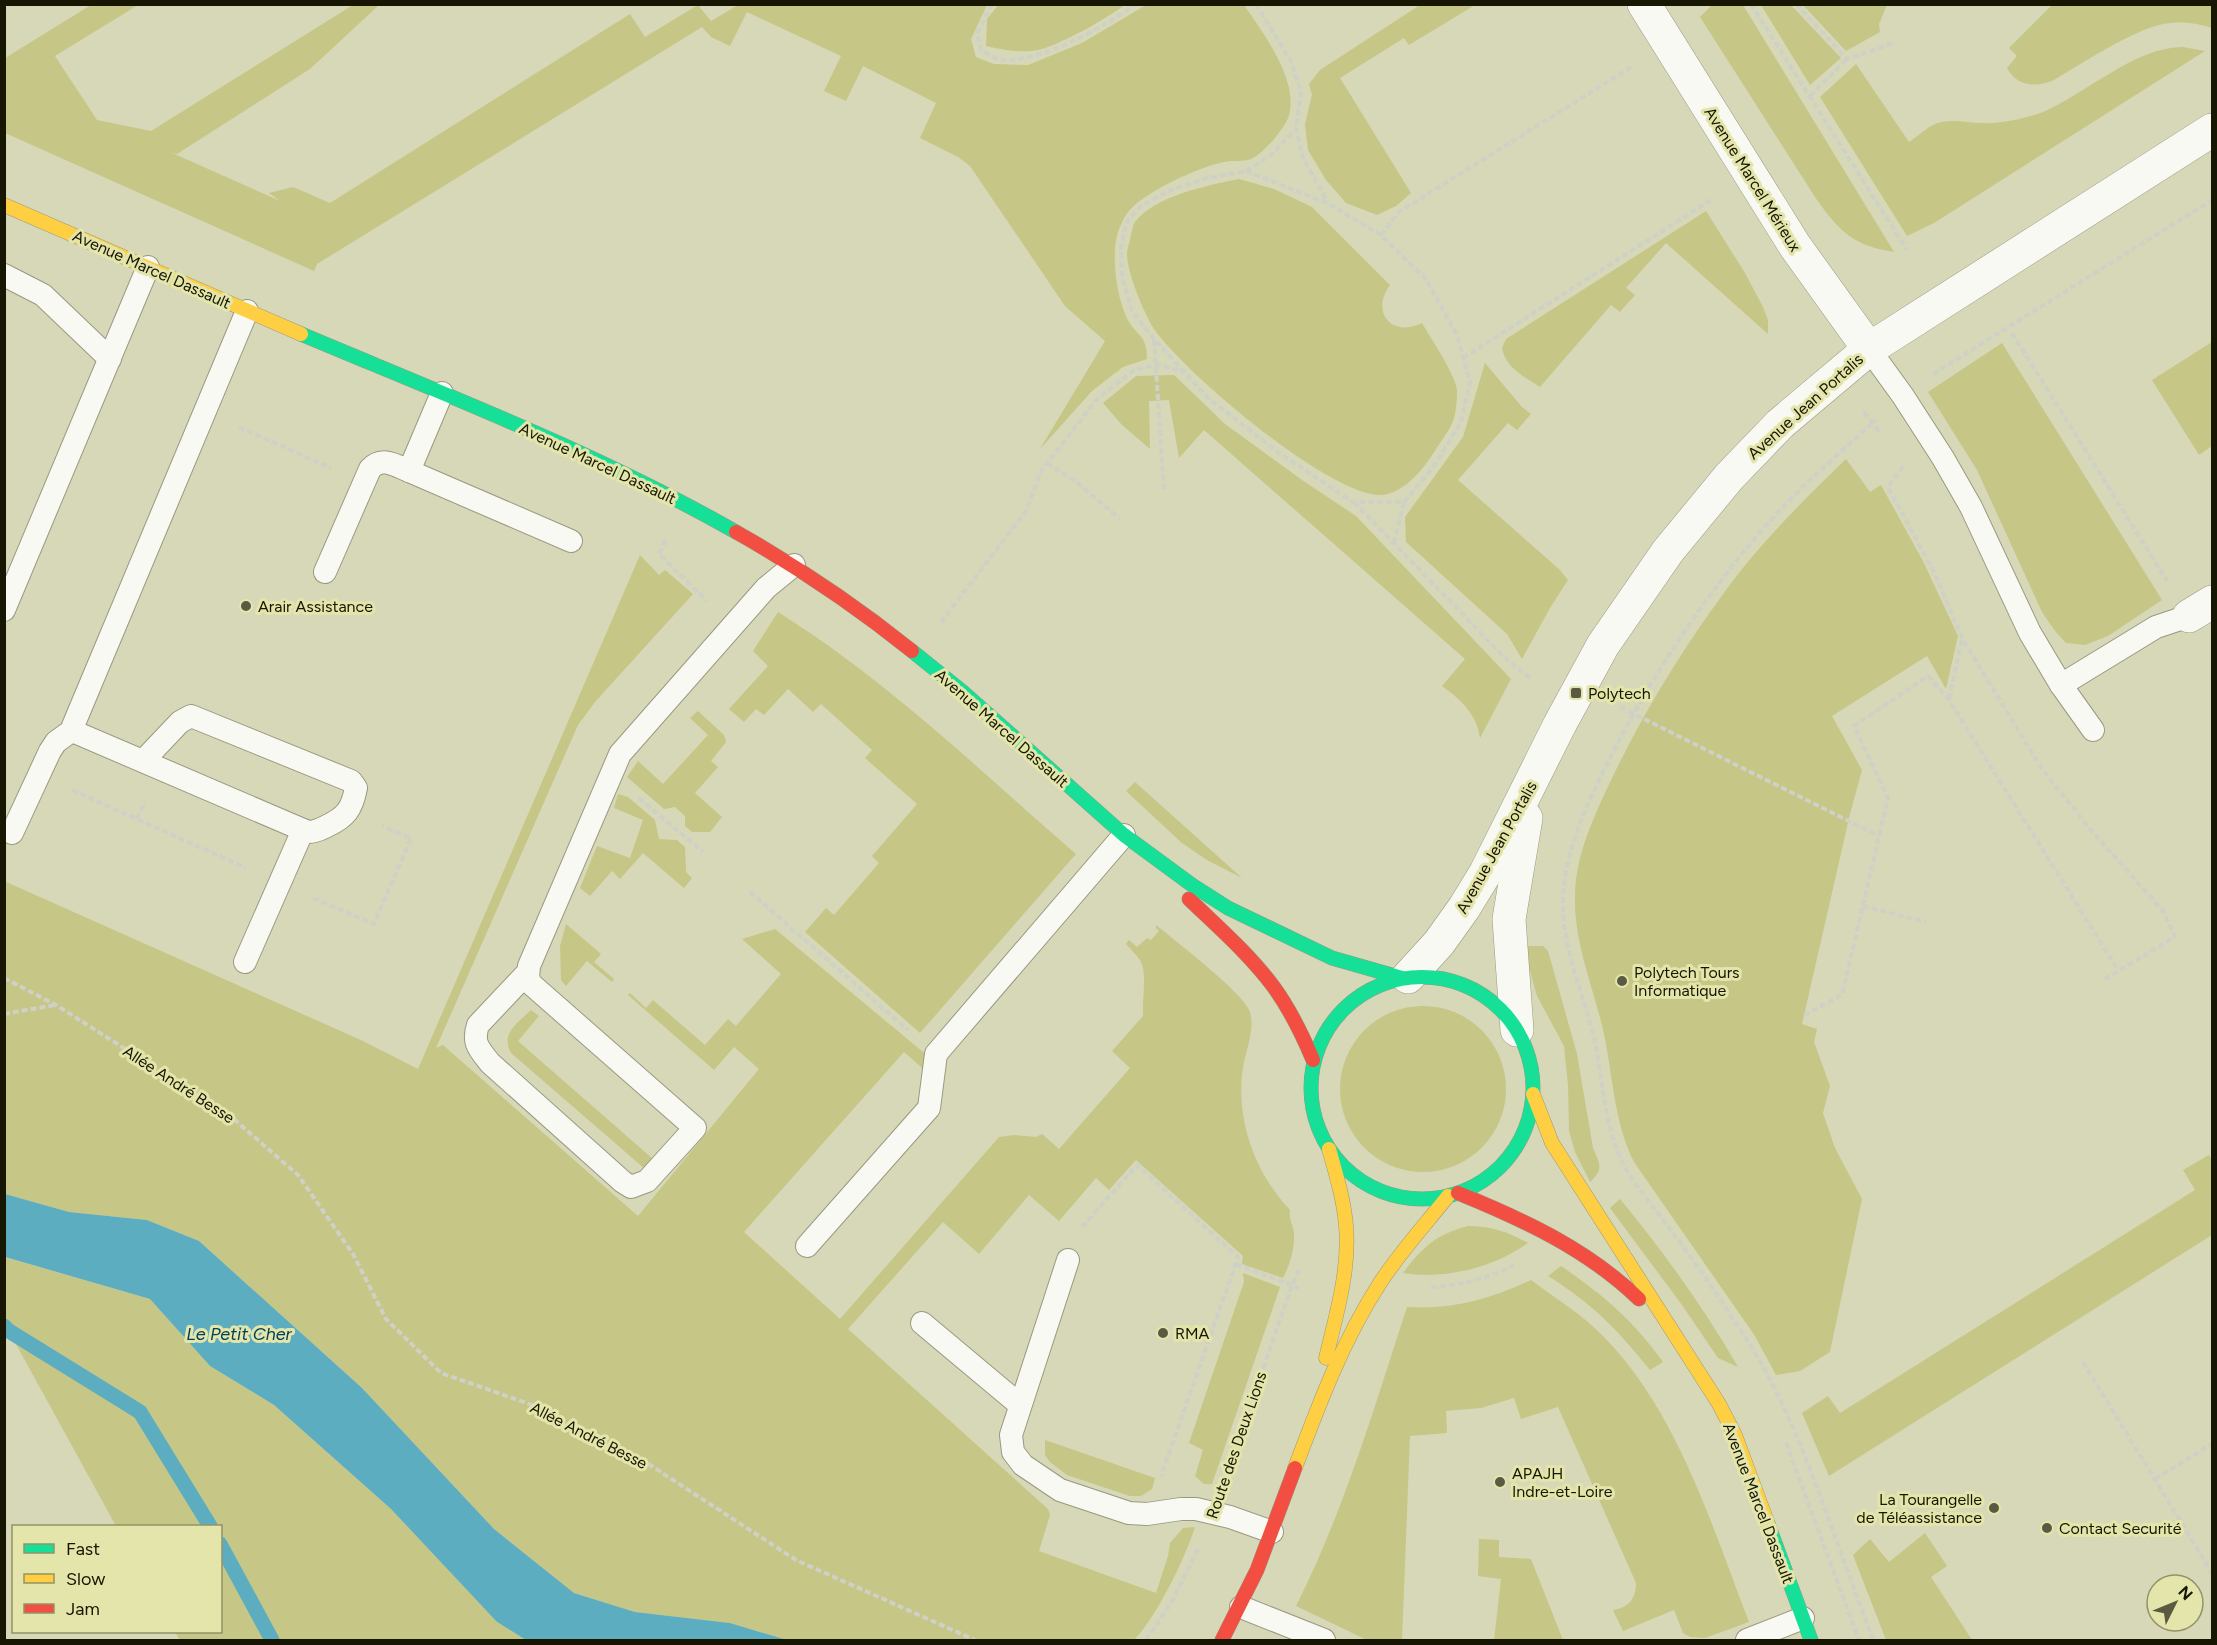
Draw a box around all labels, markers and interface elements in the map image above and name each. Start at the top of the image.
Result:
street label: Avenue Marcel Mérieux [1700,104,1805,255]
street label: Avenue Marcel Dassault [70,226,234,313]
street label: Avenue Jean Portalis [1744,350,1867,463]
street label: Avenue Marcel Dassault [516,419,679,508]
place label: Arair Assistance [258,597,373,616]
marker: Arair Assistance [239,599,253,613]
street label: Avenue Marcel Dassault [931,665,1072,792]
place label: Polytech [1588,684,1651,703]
marker: Polytech [1569,686,1583,700]
street label: Avenue Jean Portalis [1452,778,1541,917]
place label: Polytech Tours Informatique [1634,963,1740,1000]
marker: Polytech Tours Informatique [1615,974,1629,988]
street label: Allée André Besse [120,1041,238,1128]
water label: Le Petit Cher [186,1323,293,1345]
place label: RMA [1175,1324,1210,1343]
marker: RMA [1156,1326,1170,1340]
street label: Route des Deux Lions [1202,1369,1271,1521]
street label: Allée André Besse [527,1398,651,1473]
street label: Avenue Marcel Dassault [1719,1420,1798,1586]
place label: APAJH Indre-et-Loire [1512,1464,1613,1501]
marker: APAJH Indre-et-Loire [1493,1475,1507,1489]
place label: La Tourangelle de Téléassistance [1856,1490,1982,1527]
marker: La Tourangelle de Téléassistance [1987,1501,2001,1515]
place label: Contact Securité [2059,1519,2182,1538]
marker: Contact Securité [2040,1521,2054,1535]
legend [12,1525,222,1633]
text: Fast [66,1538,100,1560]
text: Slow [66,1568,105,1590]
north arrow [2145,1573,2205,1633]
text: N [2174,1582,2197,1604]
text: Jam [66,1598,100,1620]

